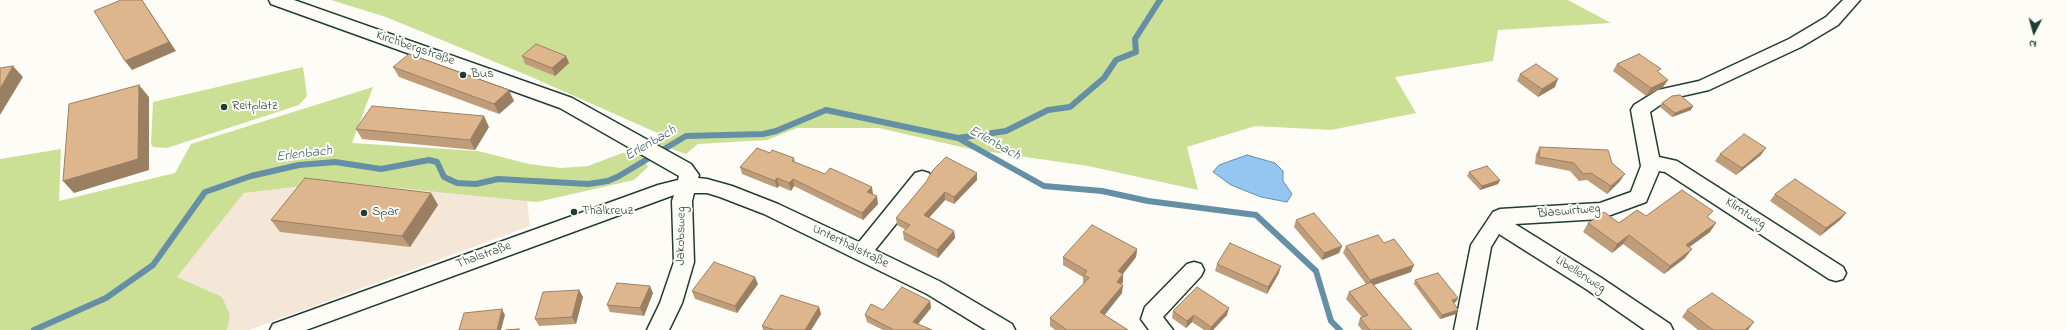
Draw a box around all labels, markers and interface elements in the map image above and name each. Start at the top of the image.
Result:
north arrow [2014,12,2054,52]
street label: Kirchbergstraße [374,28,456,70]
text: N [2028,36,2037,52]
place label: Bus [471,67,494,83]
marker: Bus [458,70,468,80]
place label: Reitplatz [232,99,277,115]
marker: Reitplatz [219,102,229,112]
water label: Erlenbach [622,123,680,165]
water label: Erlenbach [965,123,1023,165]
water label: Erlenbach [275,143,333,167]
street label: Klimtweg [1722,195,1768,233]
street label: Blaswirtweg [1537,201,1601,223]
place label: Thalkreuz [582,204,633,220]
place label: Spar [372,205,398,221]
street label: Jakobsweg [674,206,690,266]
marker: Thalkreuz [569,207,579,217]
marker: Spar [359,208,369,218]
street label: Unterthalstraße [809,222,891,272]
street label: Thalstraße [454,239,514,273]
street label: Libellenweg [1552,253,1608,297]

